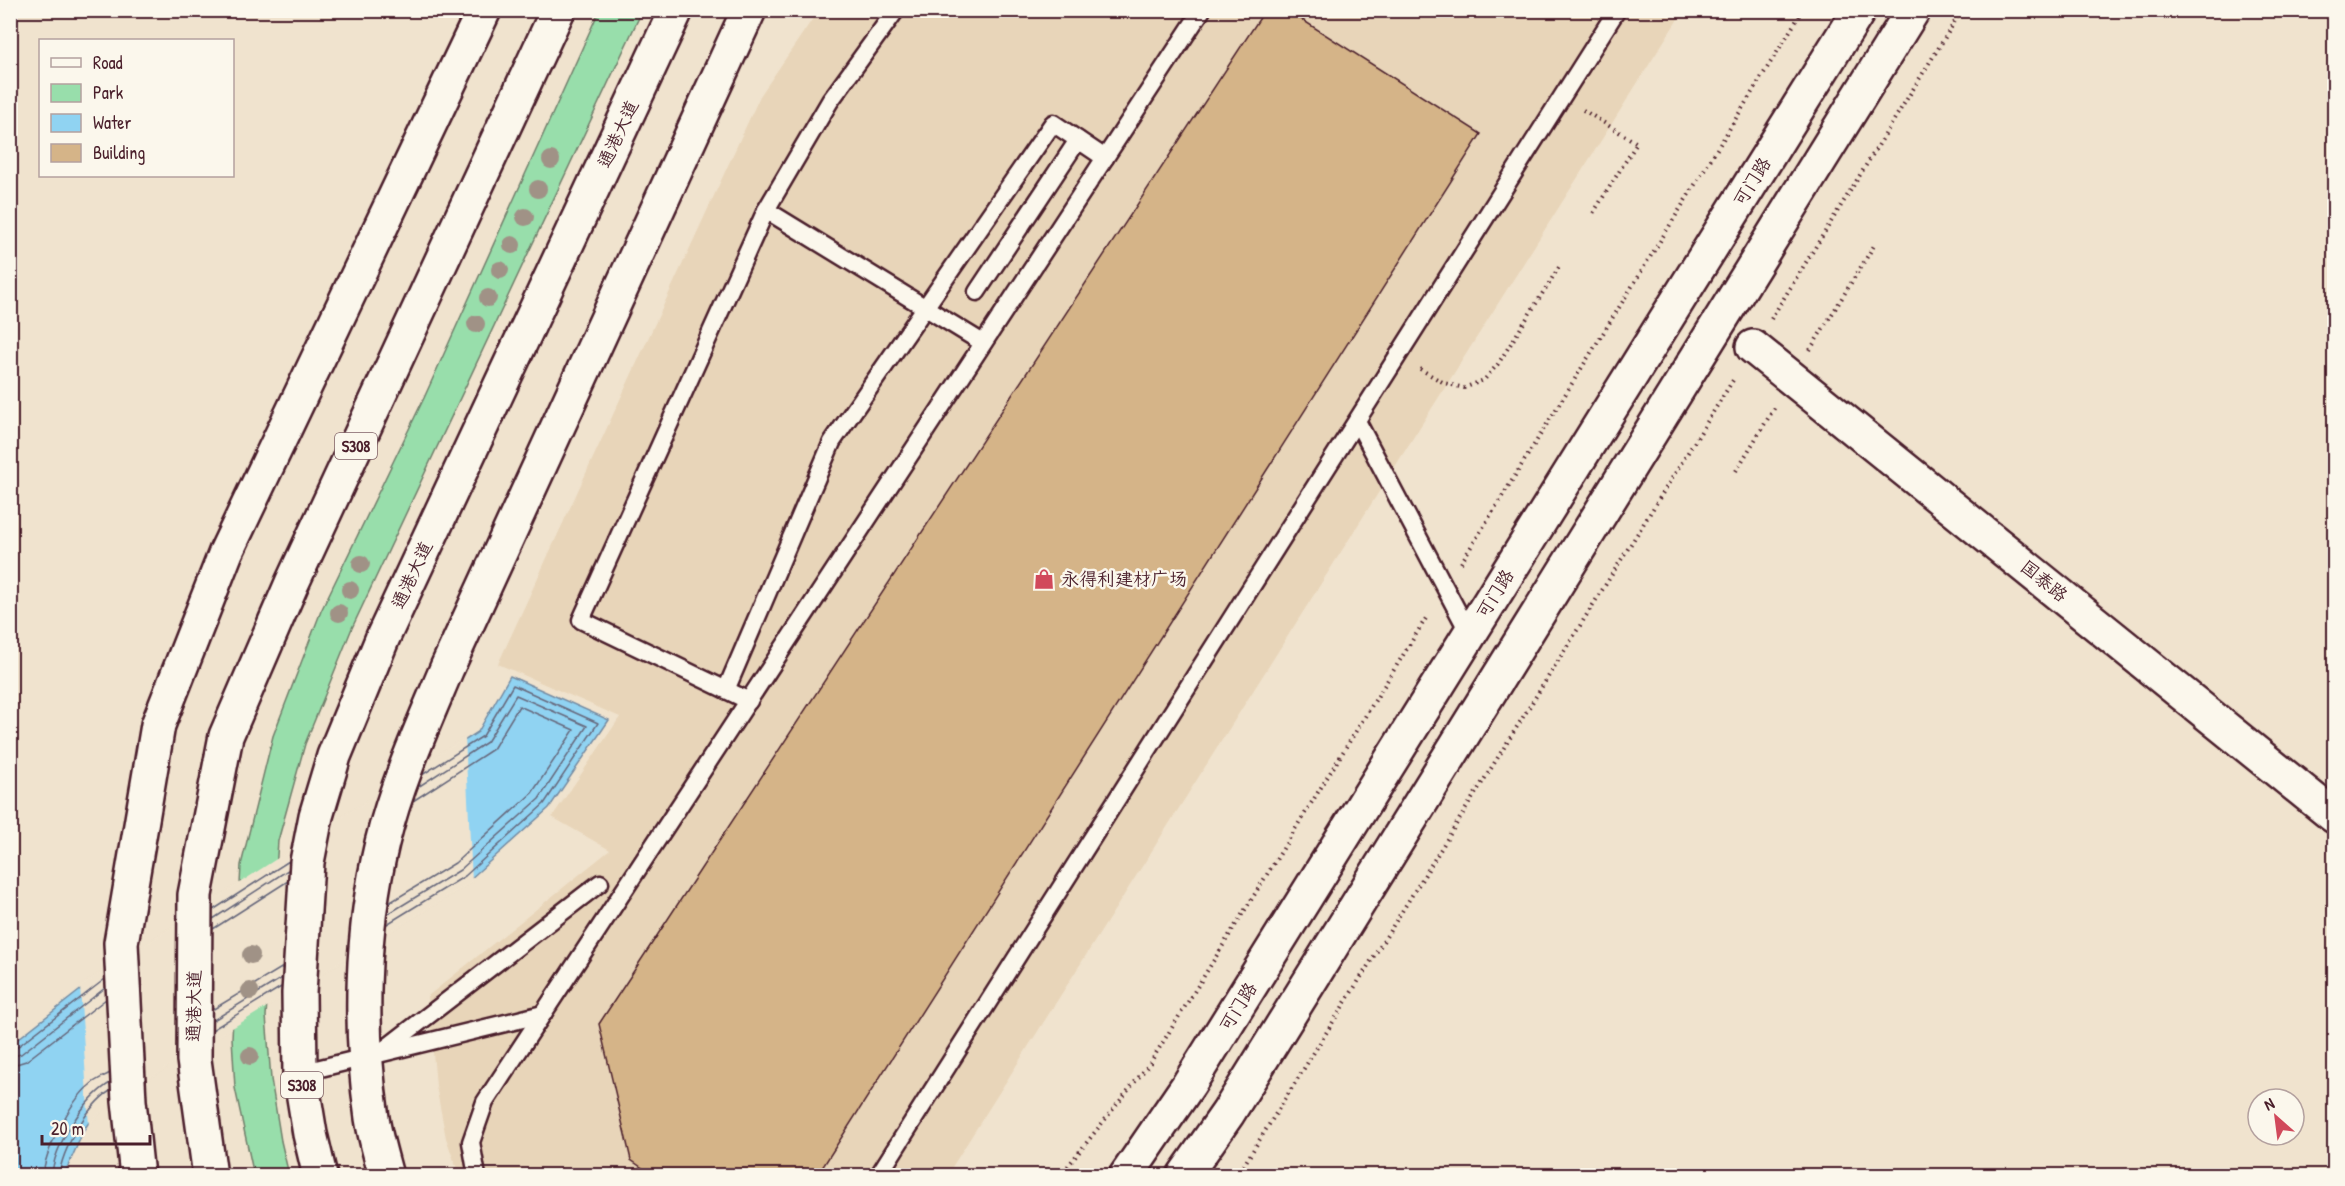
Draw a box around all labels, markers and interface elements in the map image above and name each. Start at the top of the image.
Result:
legend [39,39,234,177]
text: Road [93,50,123,75]
text: Park [93,80,124,105]
street label: 通港大道 [591,96,644,172]
text: Water [93,110,131,135]
text: Building [93,140,145,165]
street label: 可门路 [1727,152,1776,211]
road number: S308 [335,433,377,459]
street label: 通港大道 [385,537,438,613]
street label: 国泰路 [2015,554,2073,607]
street label: 可门路 [1470,564,1519,623]
place label: 永得利建材广场 [1061,566,1187,591]
shop icon: 永得利建材广场 [1032,567,1056,591]
street label: 通港大道 [180,970,207,1042]
street label: 可门路 [1213,977,1262,1036]
road number: S308 [281,1072,323,1098]
north arrow [2246,1087,2306,1147]
text: N [2260,1092,2278,1115]
scale bar [42,1108,150,1146]
text: 20 m [51,1116,84,1141]

